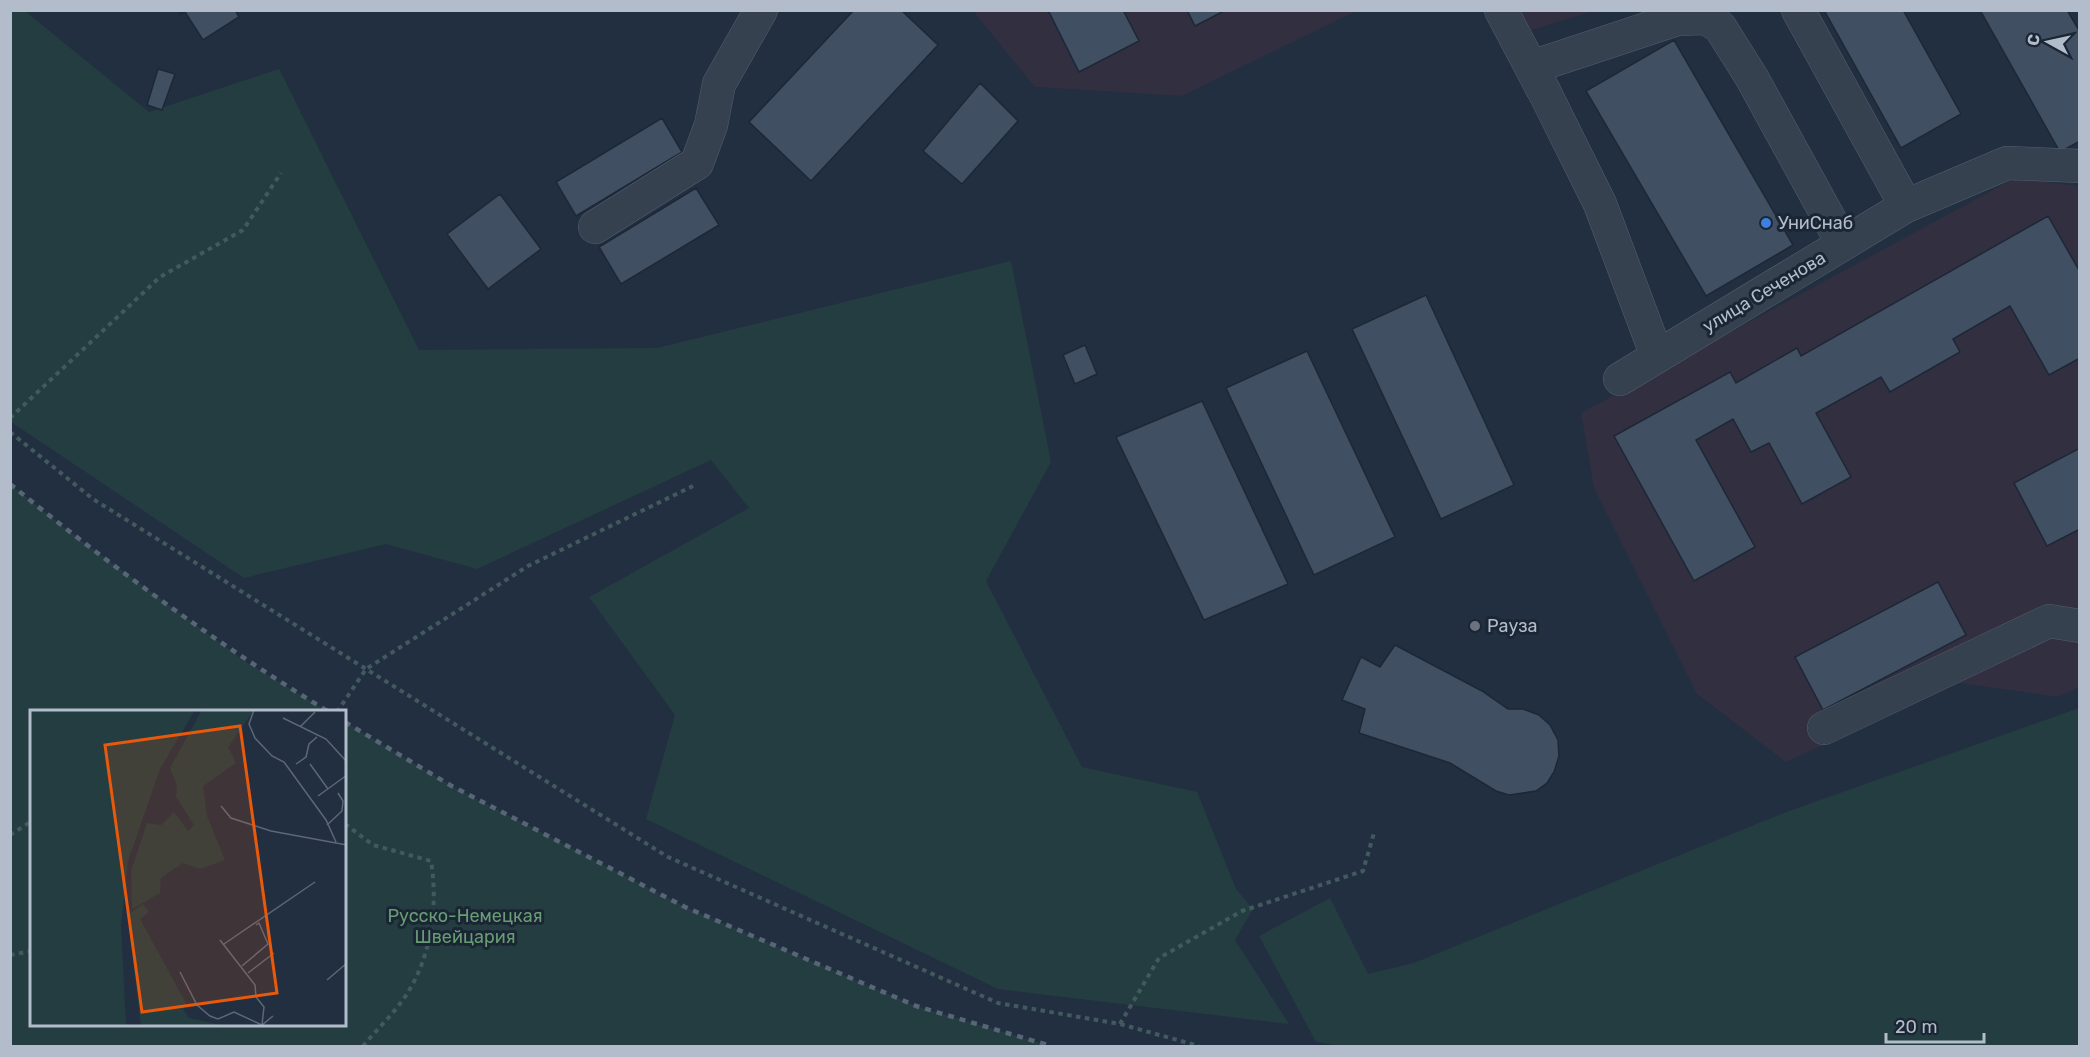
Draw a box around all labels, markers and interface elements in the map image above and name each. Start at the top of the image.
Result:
north arrow [2018,12,2078,72]
text: С [2023,33,2044,47]
place label: УниСнаб [1778,212,1853,234]
marker: УниСнаб [1759,216,1773,230]
street label: улица Сеченова [1699,247,1829,337]
place label: Рауза [1487,615,1538,637]
marker: Рауза [1468,619,1482,633]
inset map [30,710,346,1027]
park label: Русско-Немецкая Швейцария [388,905,542,948]
scale bar [1886,1006,1984,1044]
text: 20 m [1895,1016,1937,1038]

